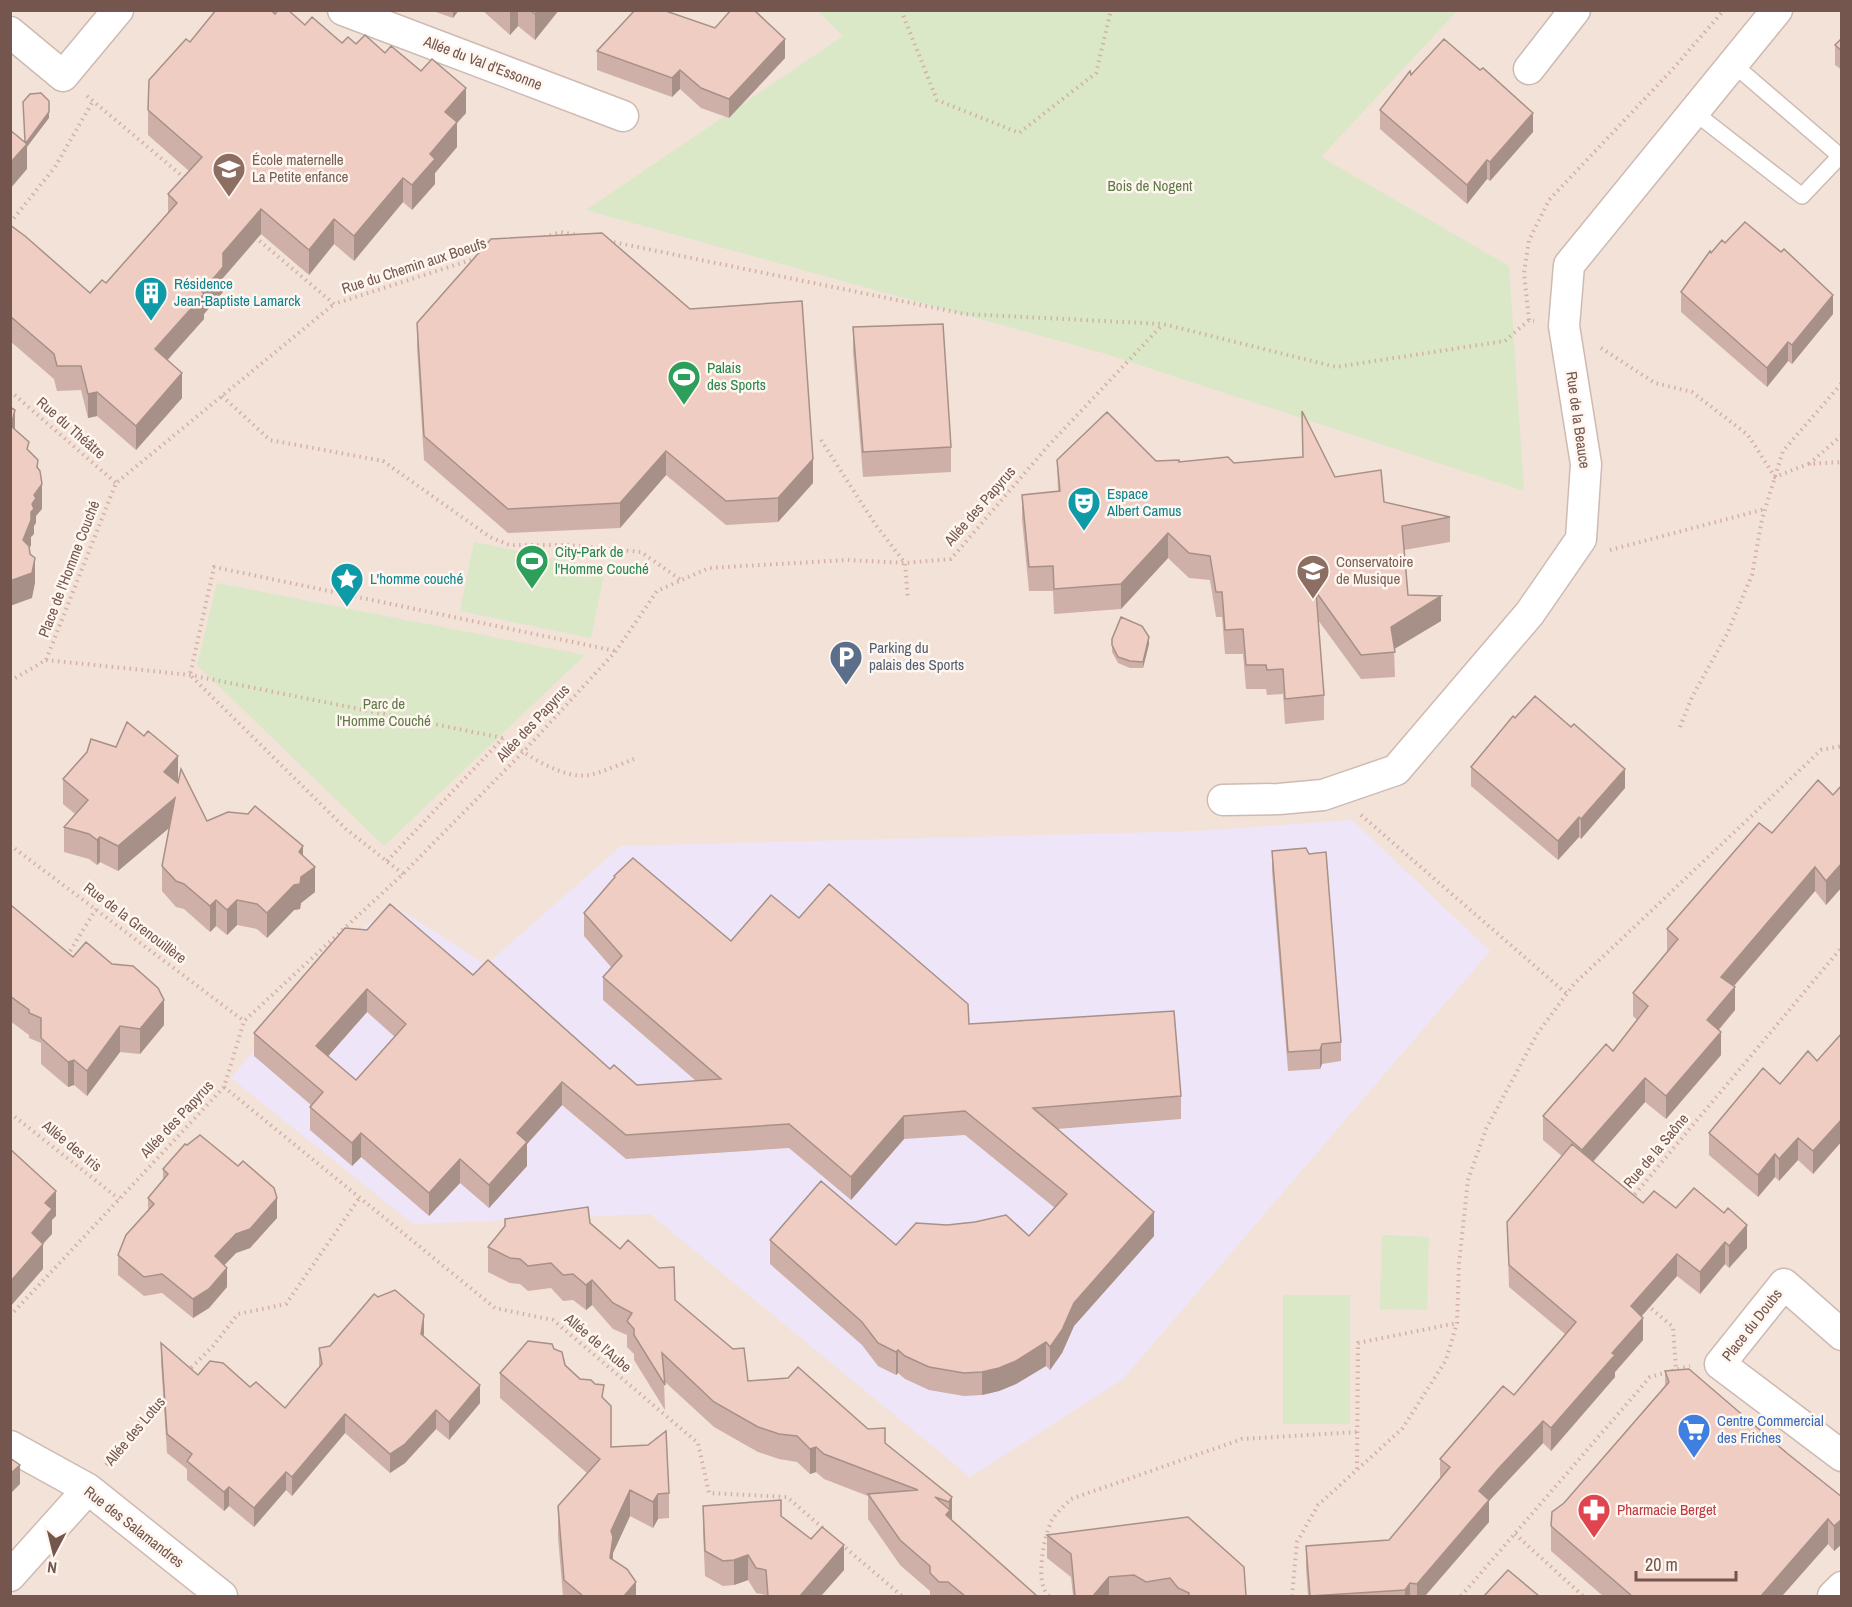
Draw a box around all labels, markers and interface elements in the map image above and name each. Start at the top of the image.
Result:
street label: Allée du Val d'Essonne [420,30,546,95]
place label: École maternelle La Petite enfance [252,149,349,187]
school or university icon: École maternelle La Petite enfance [211,151,247,198]
park label: Bois de Nogent [1108,175,1193,196]
street label: Rue du Chemin aux Boeufs [339,232,489,299]
place label: Résidence Jean-Baptiste Lamarck [174,273,301,311]
building icon: Résidence Jean-Baptiste Lamarck [133,275,169,322]
place label: Palais des Sports [707,357,766,395]
sports icon: Palais des Sports [666,359,702,406]
street label: Rue de la Beauce [1561,370,1596,470]
street label: Rue du Théâtre [32,392,111,464]
street label: Allée des Papyrus [939,461,1020,551]
place label: Espace Albert Camus [1106,483,1182,521]
theatre icon: Espace Albert Camus [1066,485,1102,532]
street label: Place de l'Homme Couché [33,497,104,640]
place label: City-Park de l'Homme Couché [555,541,649,579]
sports icon: City-Park de l'Homme Couché [514,543,550,590]
place label: Conservatoire de Musique [1336,551,1413,589]
school or university icon: Conservatoire de Musique [1295,553,1331,600]
place icon: L'homme couché [329,561,365,608]
place label: L'homme couché [370,568,463,589]
place label: Parking du palais des Sports [869,637,964,675]
parking icon: Parking du palais des Sports [828,639,864,686]
street label: Allée des Papyrus [490,679,574,767]
park label: Parc de l'Homme Couché [337,693,431,731]
street label: Rue de la Grenouillère [80,877,191,968]
street label: Allée des Papyrus [134,1075,218,1163]
street label: Rue de la Saône [1618,1109,1693,1193]
street label: Allée des Iris [37,1114,107,1176]
street label: Place du Doubs [1717,1284,1787,1365]
street label: Allée de l'Aube [560,1308,636,1377]
street label: Allée des Lotus [99,1392,170,1470]
place label: Centre Commercial des Friches [1717,1410,1824,1448]
supermarket icon: Centre Commercial des Friches [1676,1412,1712,1459]
street label: Rue des Salamandres [80,1481,189,1572]
pharmacy icon: Pharmacie Berget [1576,1492,1612,1539]
place label: Pharmacie Berget [1617,1499,1717,1520]
north arrow [24,1523,84,1583]
scale bar [1636,1544,1736,1582]
text: 20 m [1645,1552,1678,1577]
text: N [46,1556,58,1579]

